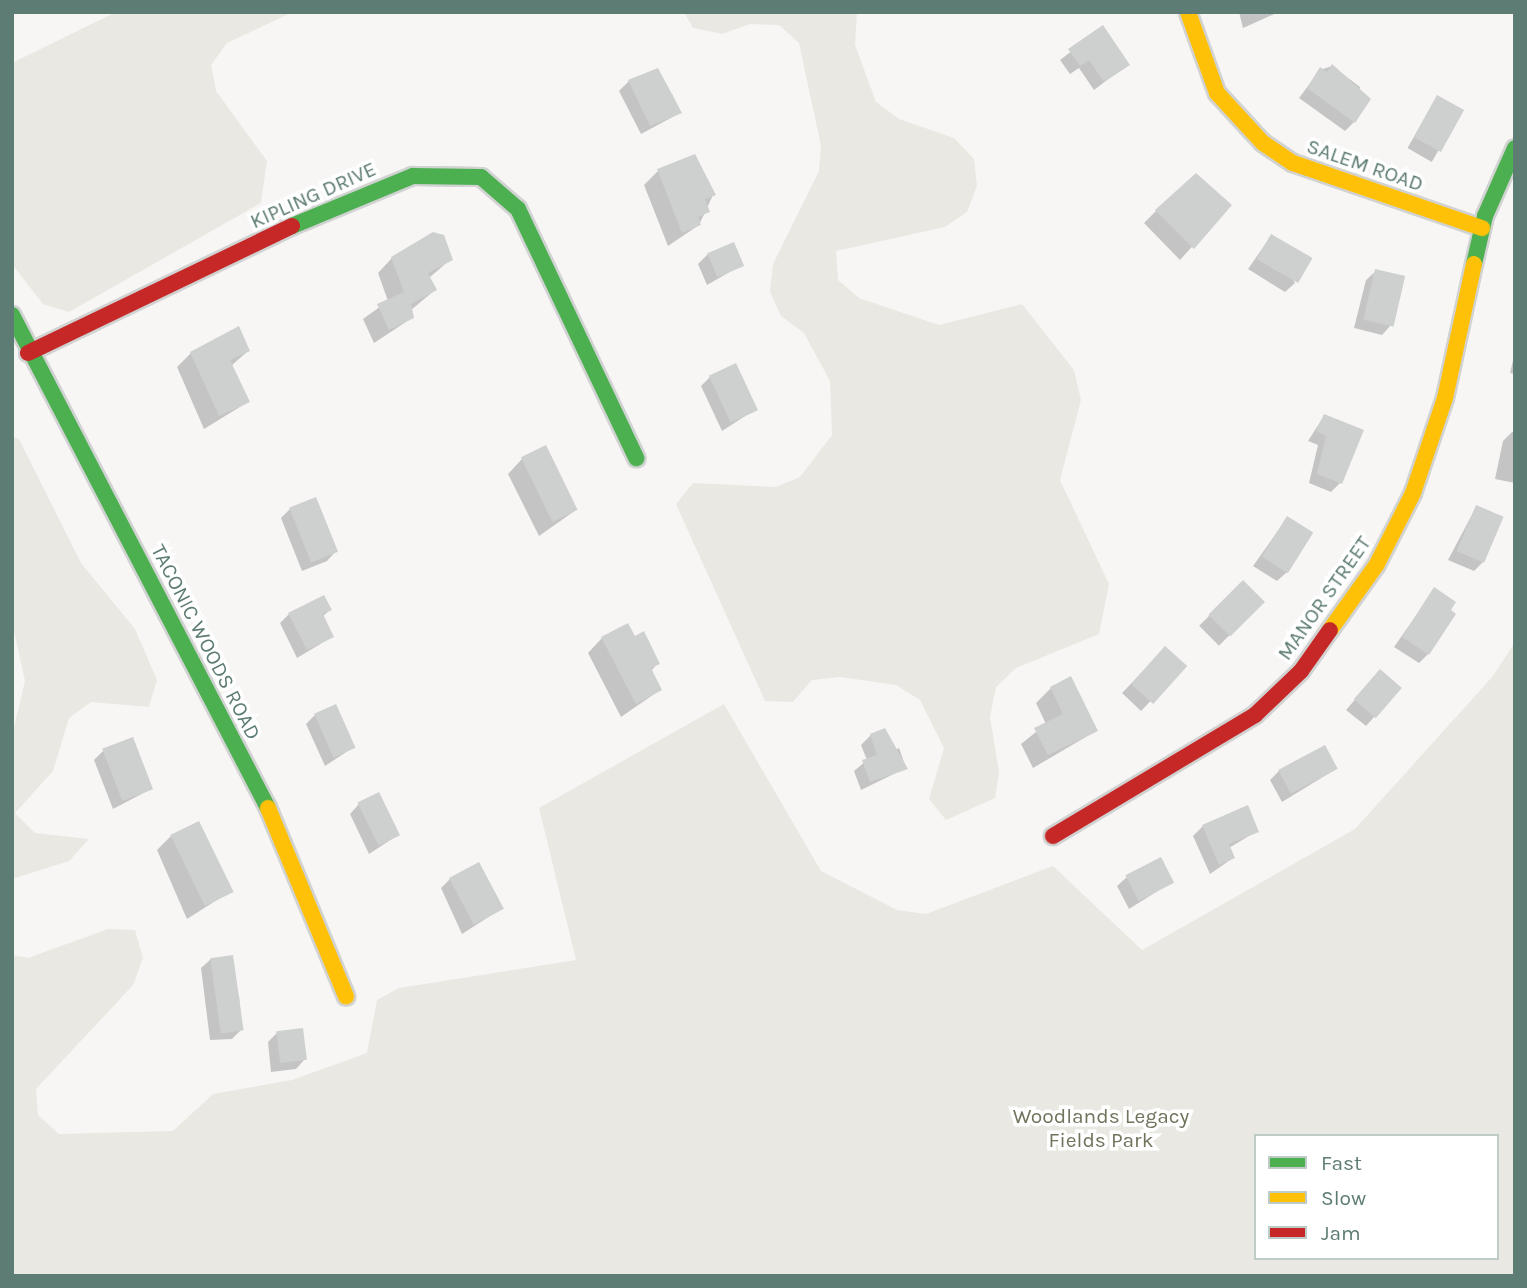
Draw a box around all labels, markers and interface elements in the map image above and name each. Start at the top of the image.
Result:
street label: SALEM ROAD [1303,133,1427,197]
street label: KIPLING DRIVE [246,156,380,234]
street label: MANOR STREET [1272,531,1376,665]
street label: TACONIC WOODS ROAD [146,540,266,744]
park label: Woodlands Legacy Fields Park [1013,1103,1189,1153]
legend [1254,1134,1499,1260]
text: Fast [1321,1151,1362,1175]
text: Slow [1321,1186,1366,1210]
text: Jam [1321,1221,1361,1245]

